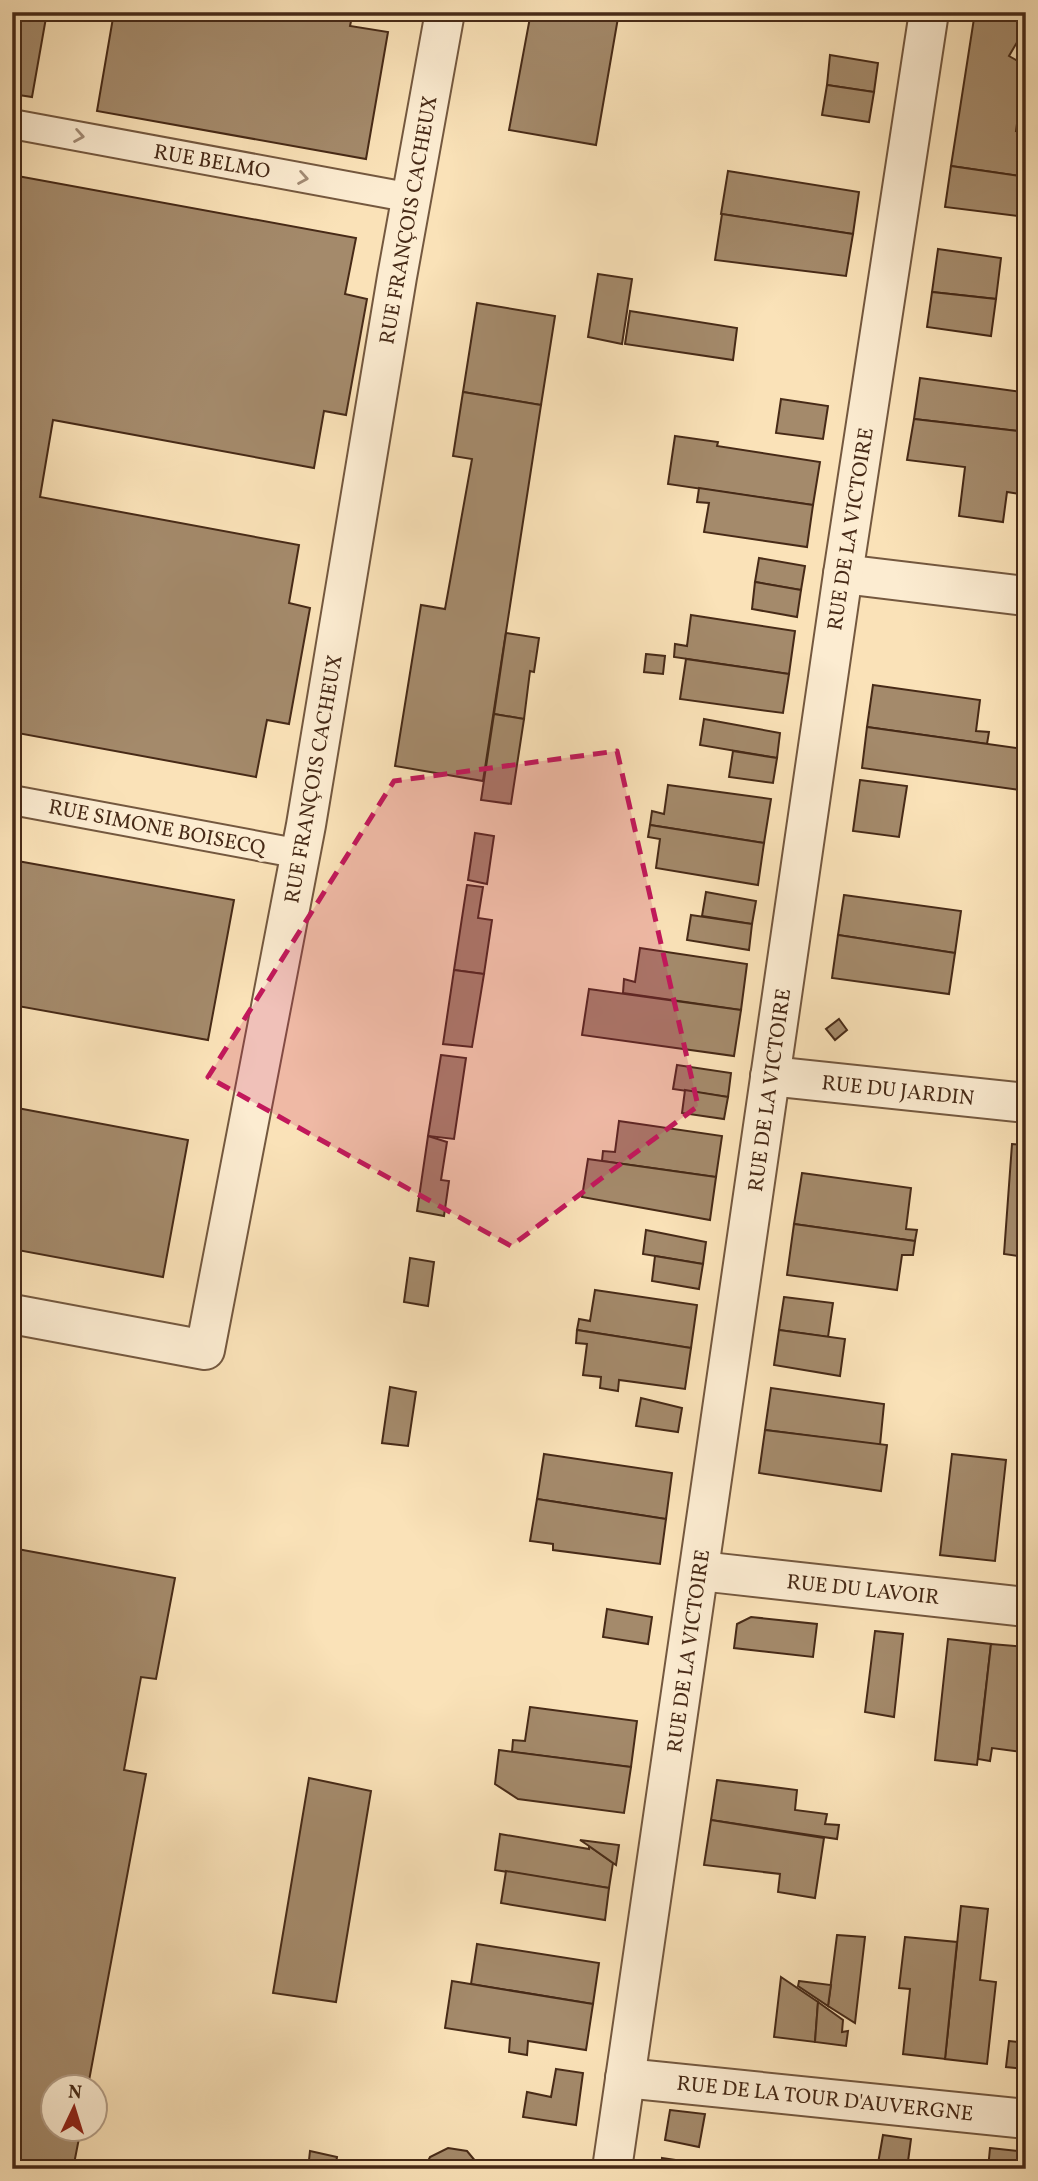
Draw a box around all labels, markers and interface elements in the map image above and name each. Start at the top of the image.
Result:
street label: RUE FRANÇOIS CACHEUX [373,94,446,347]
one-way arrow [73,128,85,143]
street label: RUE BELMO [151,138,272,187]
one-way arrow [297,169,309,184]
street label: RUE DE LA VICTOIRE [821,426,882,633]
street label: RUE FRANÇOIS CACHEUX [278,653,351,906]
street label: RUE SIMONE BOISECQ [46,793,269,864]
street label: RUE DE LA VICTOIRE [742,987,799,1194]
street label: RUE DU JARDIN [820,1069,976,1114]
street label: RUE DE LA VICTOIRE [661,1548,718,1755]
street label: RUE DU LAVOIR [785,1568,941,1613]
street label: RUE DE LA TOUR D'AUVERGNE [675,2069,975,2129]
north arrow [38,2072,108,2142]
text: N [67,2080,83,2107]

